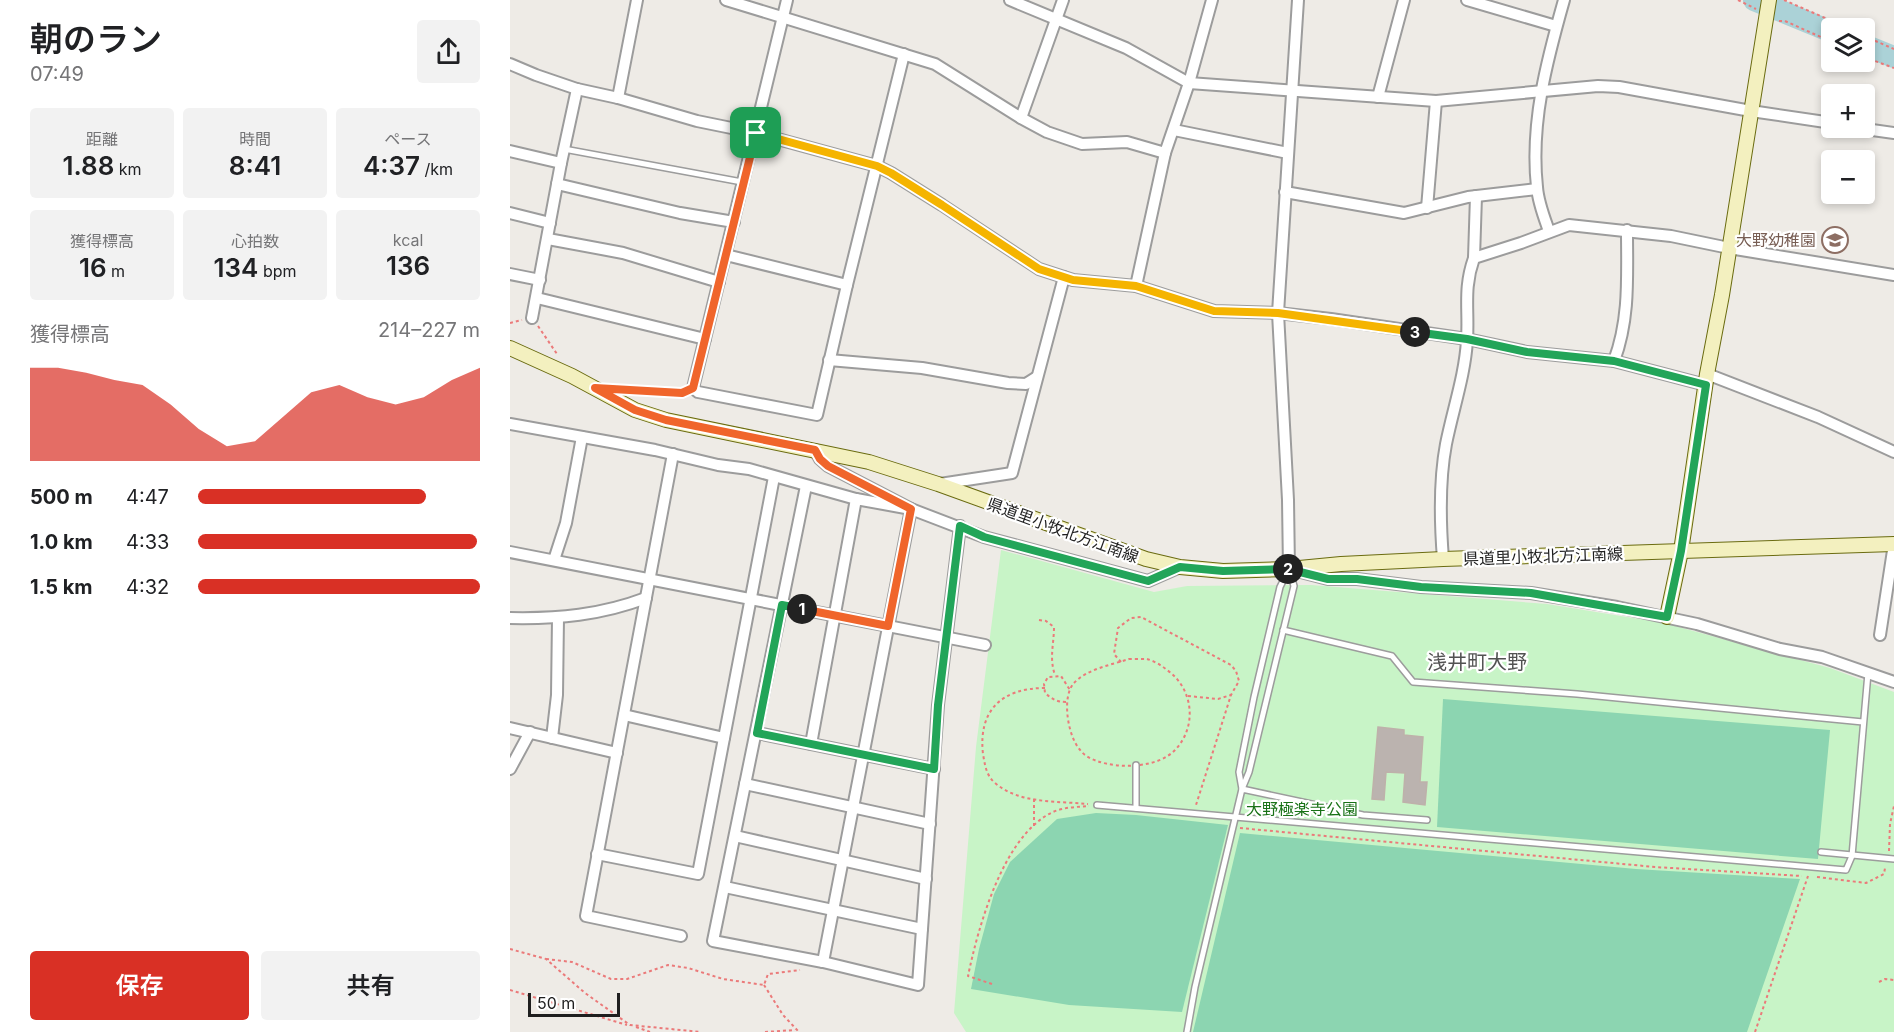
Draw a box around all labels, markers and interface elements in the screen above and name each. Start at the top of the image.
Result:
map controls [1821,18,1875,204]
button: layers [1821,18,1875,72]
text: 朝のラン [30,19,162,59]
button: share [417,20,480,83]
text: 07:49 [30,62,84,86]
button: + [1821,84,1875,138]
pin [730,107,781,158]
icon: arrive [739,116,772,149]
text: 距離 [86,129,118,149]
text: 時間 [239,129,271,149]
text: ペース [384,129,432,149]
text: 1.88 [62,150,114,181]
text: 8:41 [229,150,281,181]
text: 4:37 [363,150,420,181]
button: − [1821,150,1875,204]
text: km [114,159,142,179]
text: /km [420,159,453,179]
school or university icon: 大野幼稚園 [1820,225,1850,255]
text: kcal [393,230,423,250]
place label: 大野幼稚園 [1736,230,1816,250]
text: 獲得標高 [70,231,134,251]
text: 心拍数 [231,231,279,251]
text: 136 [386,250,430,281]
text: 16 [79,252,107,283]
text: 134 [214,252,258,283]
text: m [107,261,125,281]
text: bpm [258,261,296,281]
pin: 3 [1400,317,1430,347]
text: 214–227 m [378,318,480,342]
text: 獲得標高 [30,322,110,346]
text: 3 [1410,322,1420,342]
text: 500 m [30,485,93,509]
text: 4:47 [126,485,169,509]
street label: 県道里小牧北方江南線 [984,493,1142,567]
text: 1.0 km [30,530,93,554]
text: 4:33 [126,530,169,554]
street label: 県道里小牧北方江南線 [1463,543,1623,569]
pin: 2 [1273,554,1303,584]
text: 2 [1283,559,1293,579]
text: 1.5 km [30,575,93,599]
text: 4:32 [126,575,169,599]
pin: 1 [787,594,817,624]
text: 1 [799,599,805,619]
district label: 浅井町大野 [1427,650,1527,674]
park label: 大野極楽寺公園 [1246,799,1358,819]
button: 保存 [30,951,249,1020]
button: 共有 [261,951,480,1020]
scale bar [528,990,620,1018]
text: 50 m [537,993,575,1013]

